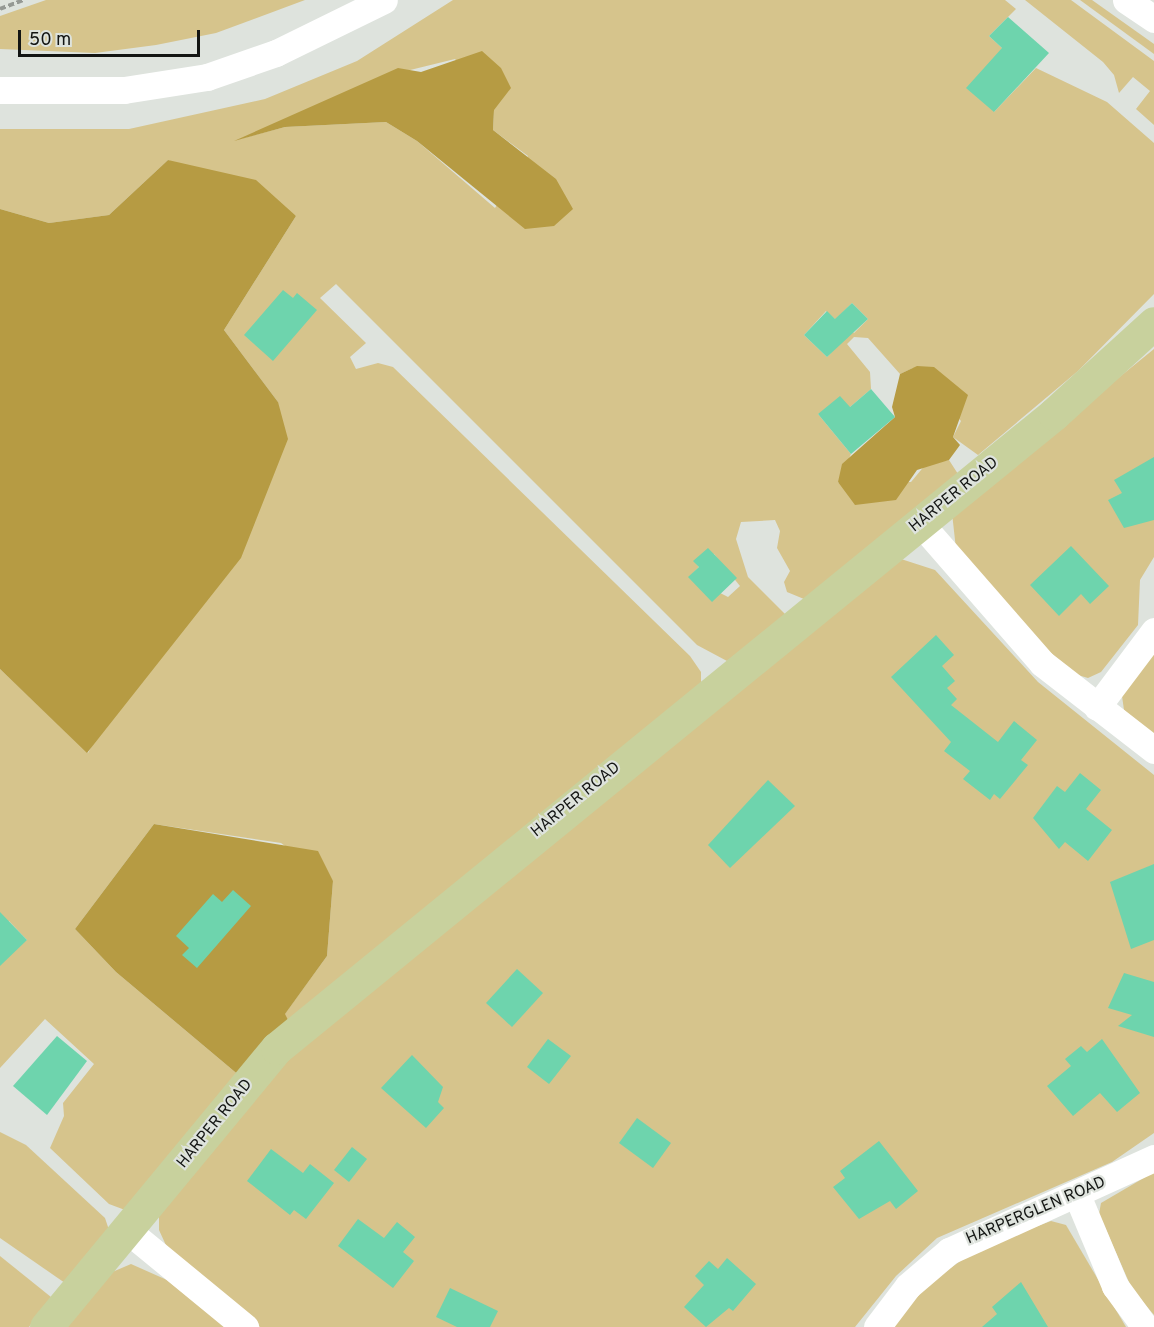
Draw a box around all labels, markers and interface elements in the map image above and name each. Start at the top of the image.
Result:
scale bar [21,18,202,56]
text: 50 m [29,29,71,52]
street label: HARPER ROAD [906,453,1002,537]
street label: HARPER ROAD [528,758,624,842]
street label: HARPER ROAD [173,1076,257,1172]
street label: HARPERGLEN ROAD [963,1173,1109,1249]

